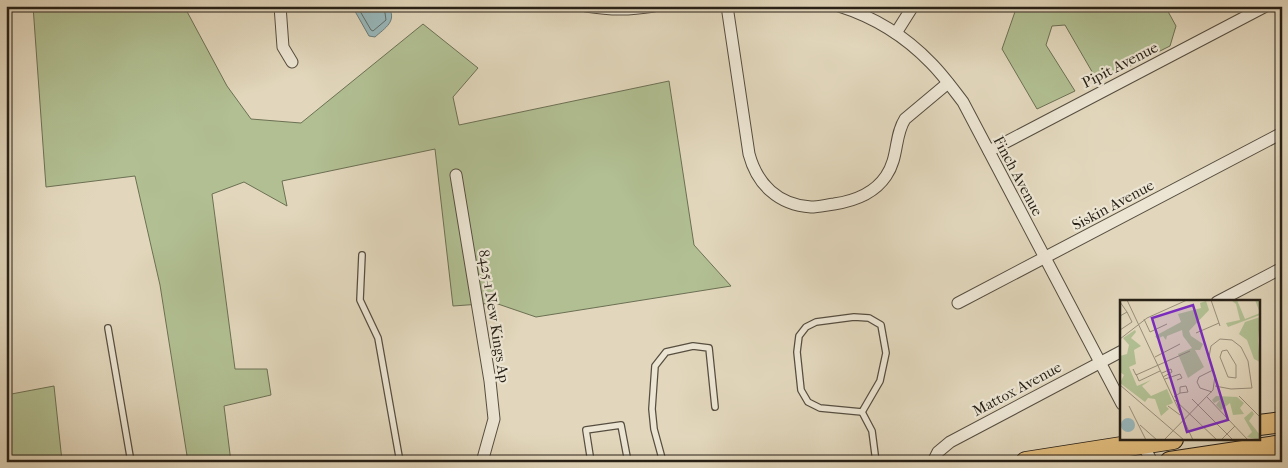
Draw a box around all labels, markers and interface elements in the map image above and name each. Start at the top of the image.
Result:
street label: Pipit Avenue [1079,38,1162,92]
street label: Finch Avenue [989,133,1047,219]
street label: Siskin Avenue [1069,176,1158,234]
street label: 8425-1 New Kings Ap [475,248,513,384]
inset map [1120,300,1260,440]
street label: Mattox Avenue [969,358,1065,420]

